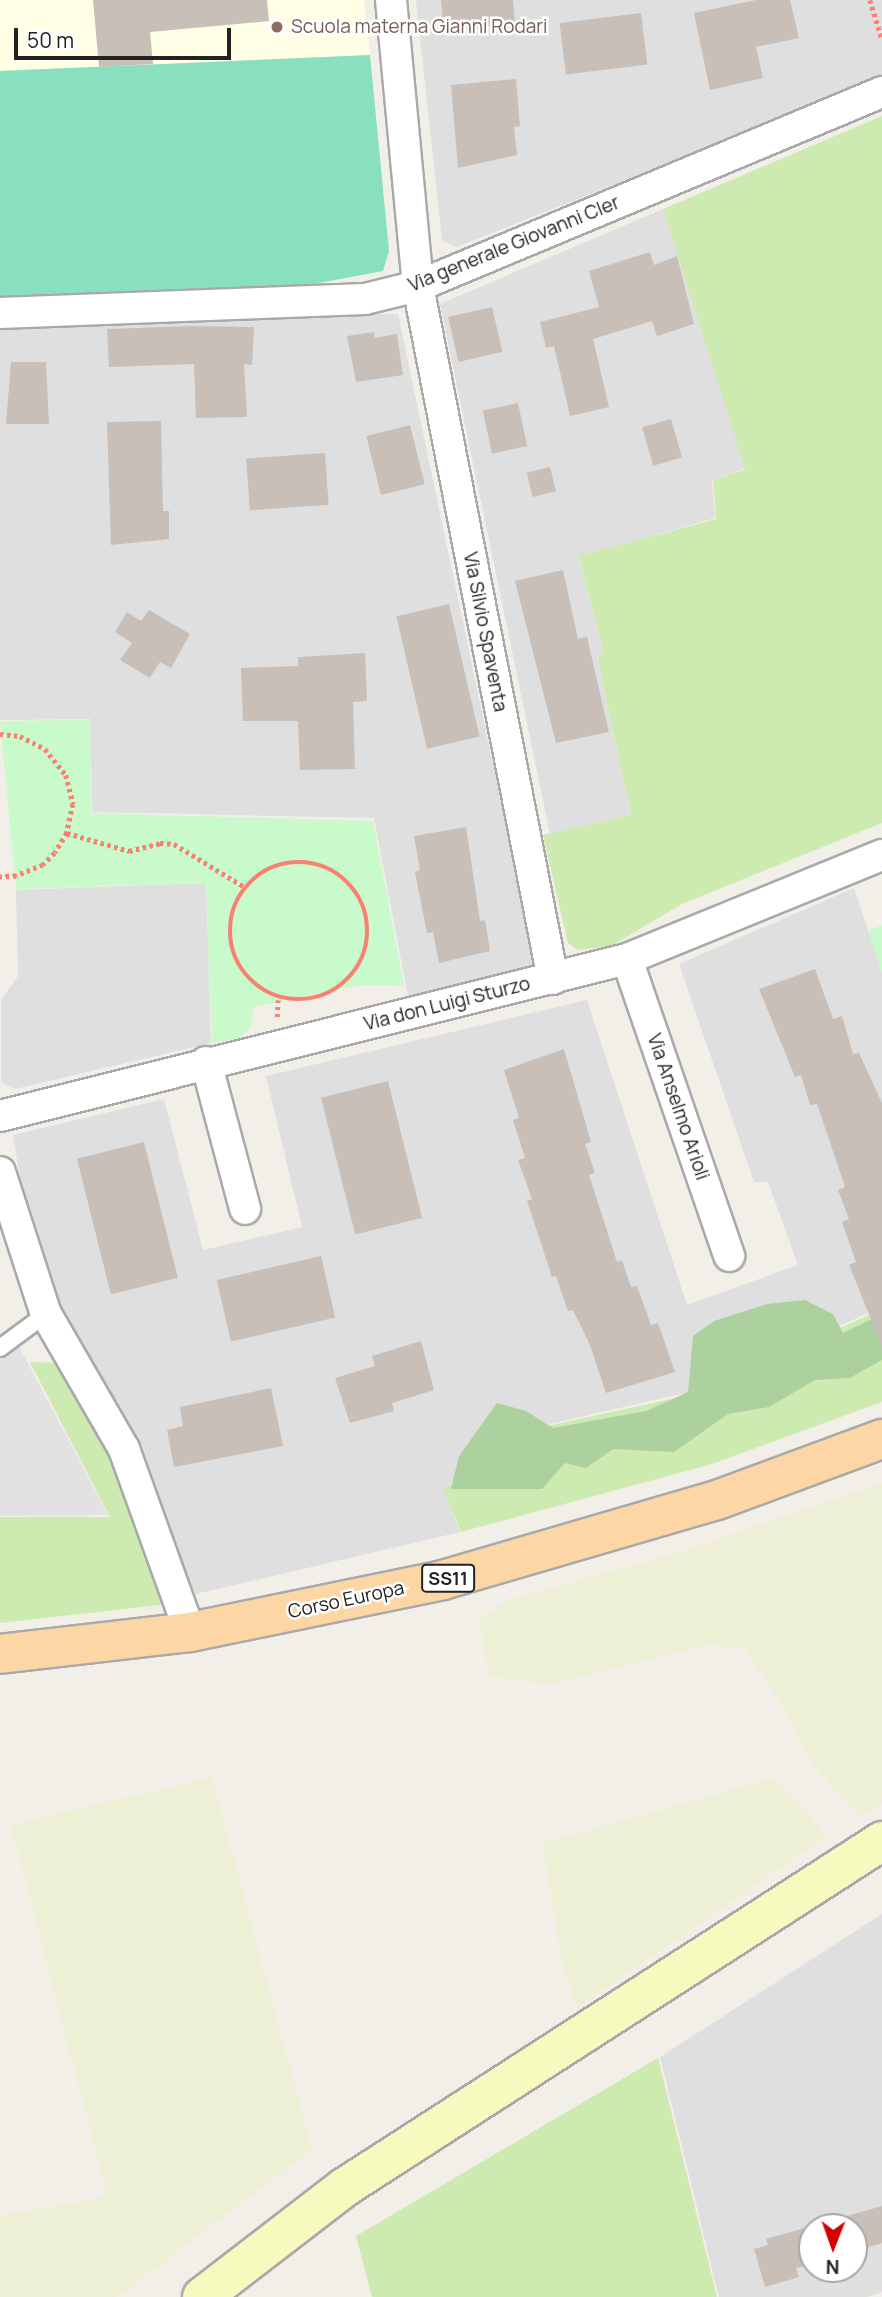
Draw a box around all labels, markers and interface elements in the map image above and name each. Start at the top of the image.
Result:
scale bar [18,14,234,58]
place label: Scuola materna Gianni Rodari [291,16,548,38]
marker: Scuola materna Gianni Rodari [269,19,285,35]
text: 50 m [27,26,74,54]
street label: Via generale Giovanni Cler [405,191,623,297]
street label: Via Silvio Spaventa [458,550,512,714]
street label: Via don Luigi Sturzo [362,972,532,1036]
street label: Via Anselmo Arioli [642,1031,714,1183]
road number: SS11 [420,1563,476,1592]
street label: Corso Europa [286,1577,406,1623]
north arrow [798,2213,868,2283]
text: N [826,2254,840,2280]

